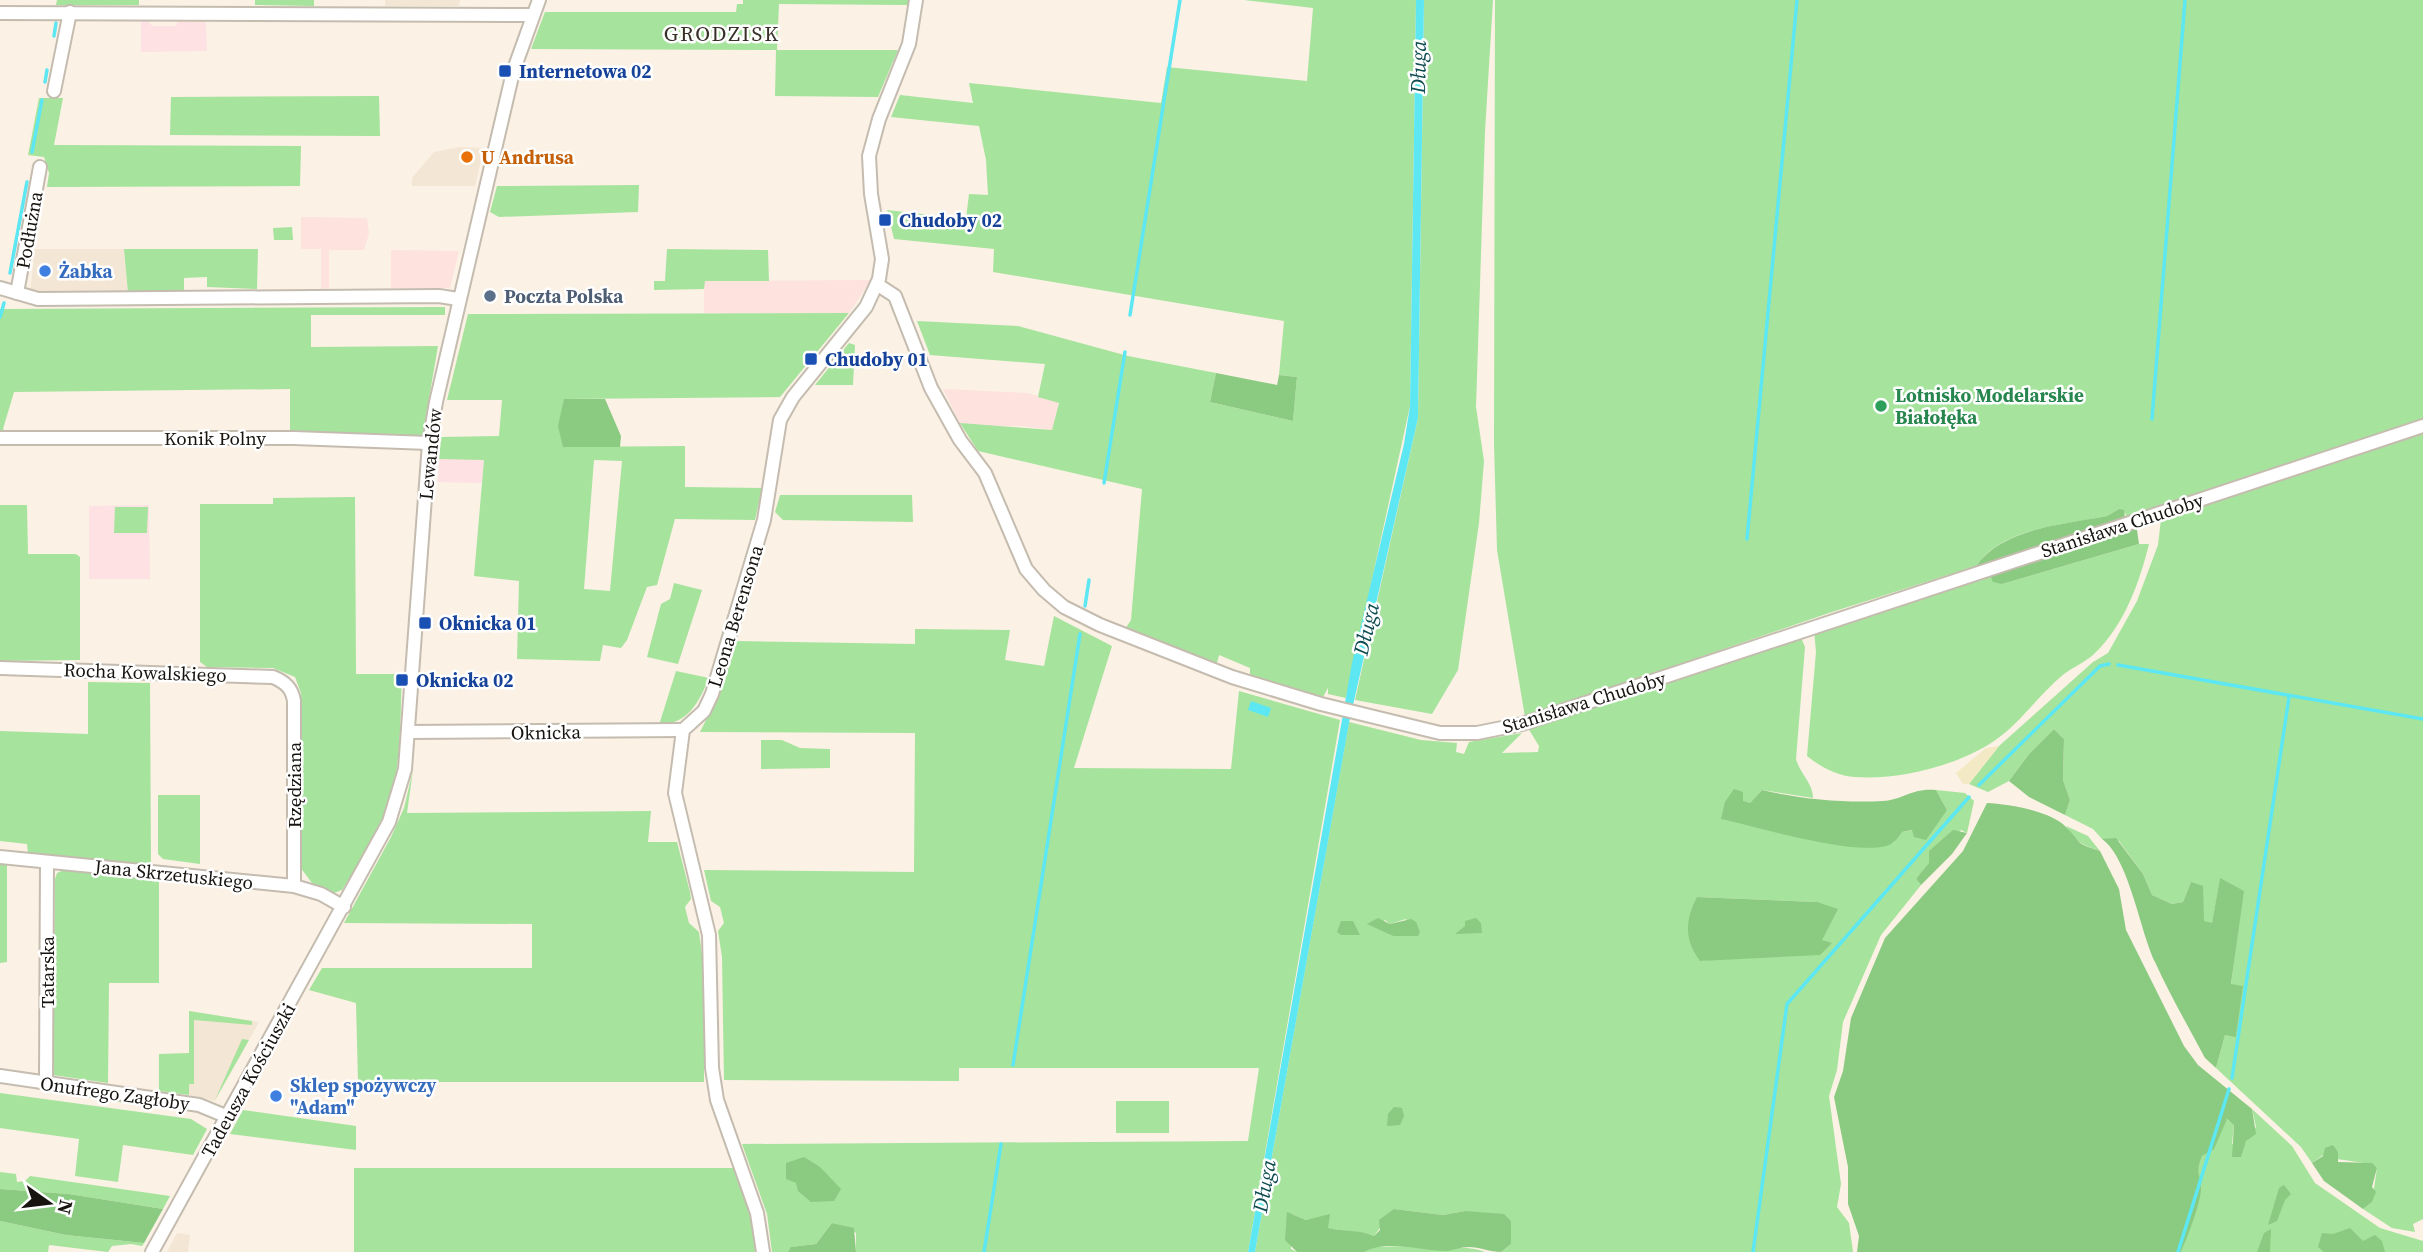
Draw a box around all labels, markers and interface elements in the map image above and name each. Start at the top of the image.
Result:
district label: GRODZISK [664,19,780,48]
water label: Długa [1403,40,1433,95]
place label: Internetowa 02 [519,58,652,84]
marker: Internetowa 02 [497,63,513,79]
place label: U Andrusa [481,144,575,170]
marker: U Andrusa [459,149,475,165]
street label: Podłużna [9,189,49,271]
place label: Chudoby 02 [899,207,1002,233]
marker: Chudoby 02 [877,212,893,228]
place label: Żabka [59,258,114,284]
marker: Żabka [37,263,53,279]
place label: Poczta Polska [504,283,624,309]
marker: Poczta Polska [482,288,498,304]
place label: Chudoby 01 [825,346,928,372]
marker: Chudoby 01 [803,351,819,367]
place label: Lotnisko Modelarskie Białołęka [1895,382,2084,430]
marker: Lotnisko Modelarskie Białołęka [1873,398,1889,414]
street label: Lewandów [412,406,448,501]
street label: Konik Polny [164,425,266,451]
street label: Stanisława Chudoby [2037,486,2207,564]
street label: Leona Berensona [701,541,769,690]
water label: Długa [1346,600,1386,659]
place label: Oknicka 01 [439,610,537,636]
marker: Oknicka 01 [417,615,433,631]
street label: Rocha Kowalskiego [63,656,227,688]
street label: Stanisława Chudoby [1499,665,1669,739]
place label: Oknicka 02 [416,667,514,693]
marker: Oknicka 02 [394,672,410,688]
street label: Oknicka [511,718,582,746]
street label: Rzędziana [281,741,307,828]
street label: Jana Skrzetuskiego [92,853,255,895]
street label: Tatarska [34,936,60,1008]
street label: Tadeusza Kościuszki [195,998,301,1162]
street label: Onufrego Zagłoby [39,1070,192,1116]
place label: Sklep spożywczy "Adam" [290,1072,437,1120]
marker: Sklep spożywczy "Adam" [268,1088,284,1104]
water label: Długa [1245,1157,1283,1216]
north arrow [14,1168,84,1238]
text: N [51,1197,80,1217]

